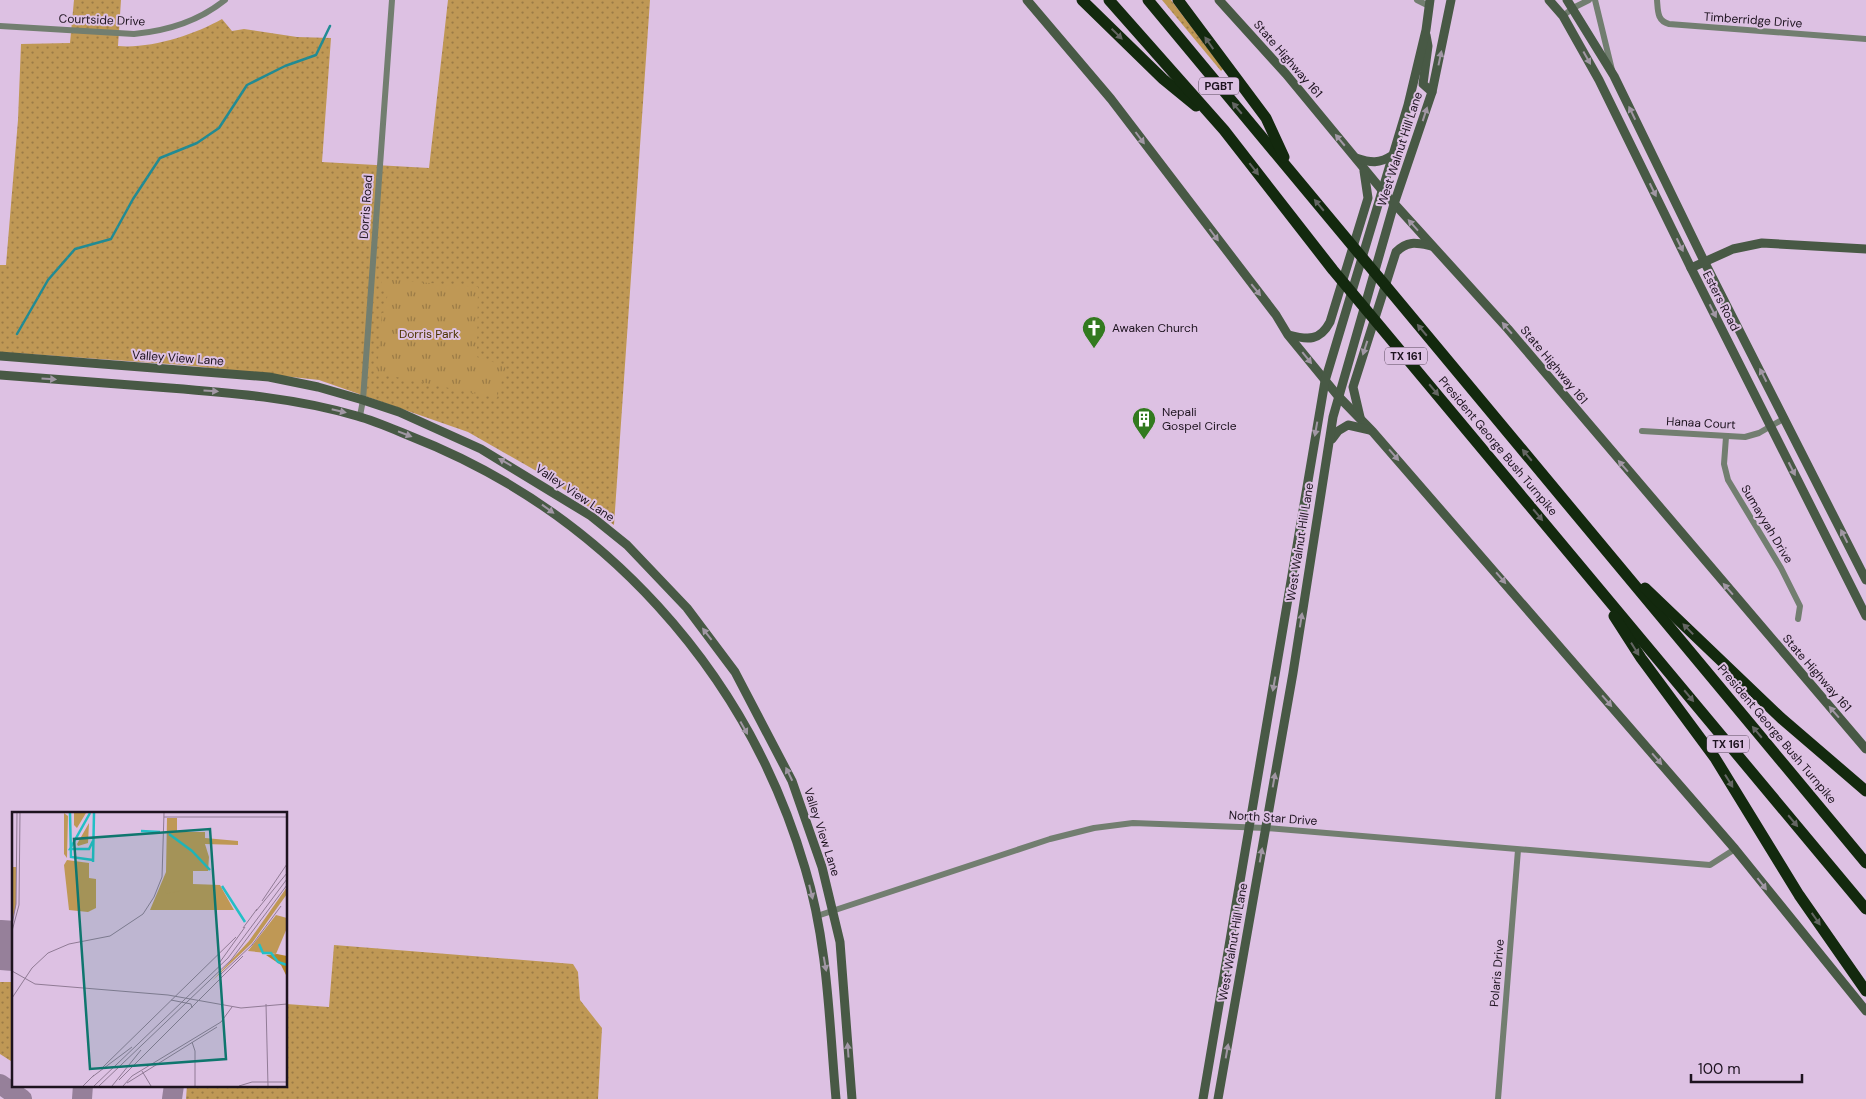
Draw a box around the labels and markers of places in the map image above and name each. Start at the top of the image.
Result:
church icon: Awaken Church [1081,315,1107,349]
place label: Awaken Church [1112,320,1198,336]
place label: Nepali Gospel Circle [1162,404,1237,434]
building icon: Nepali Gospel Circle [1131,406,1157,440]

